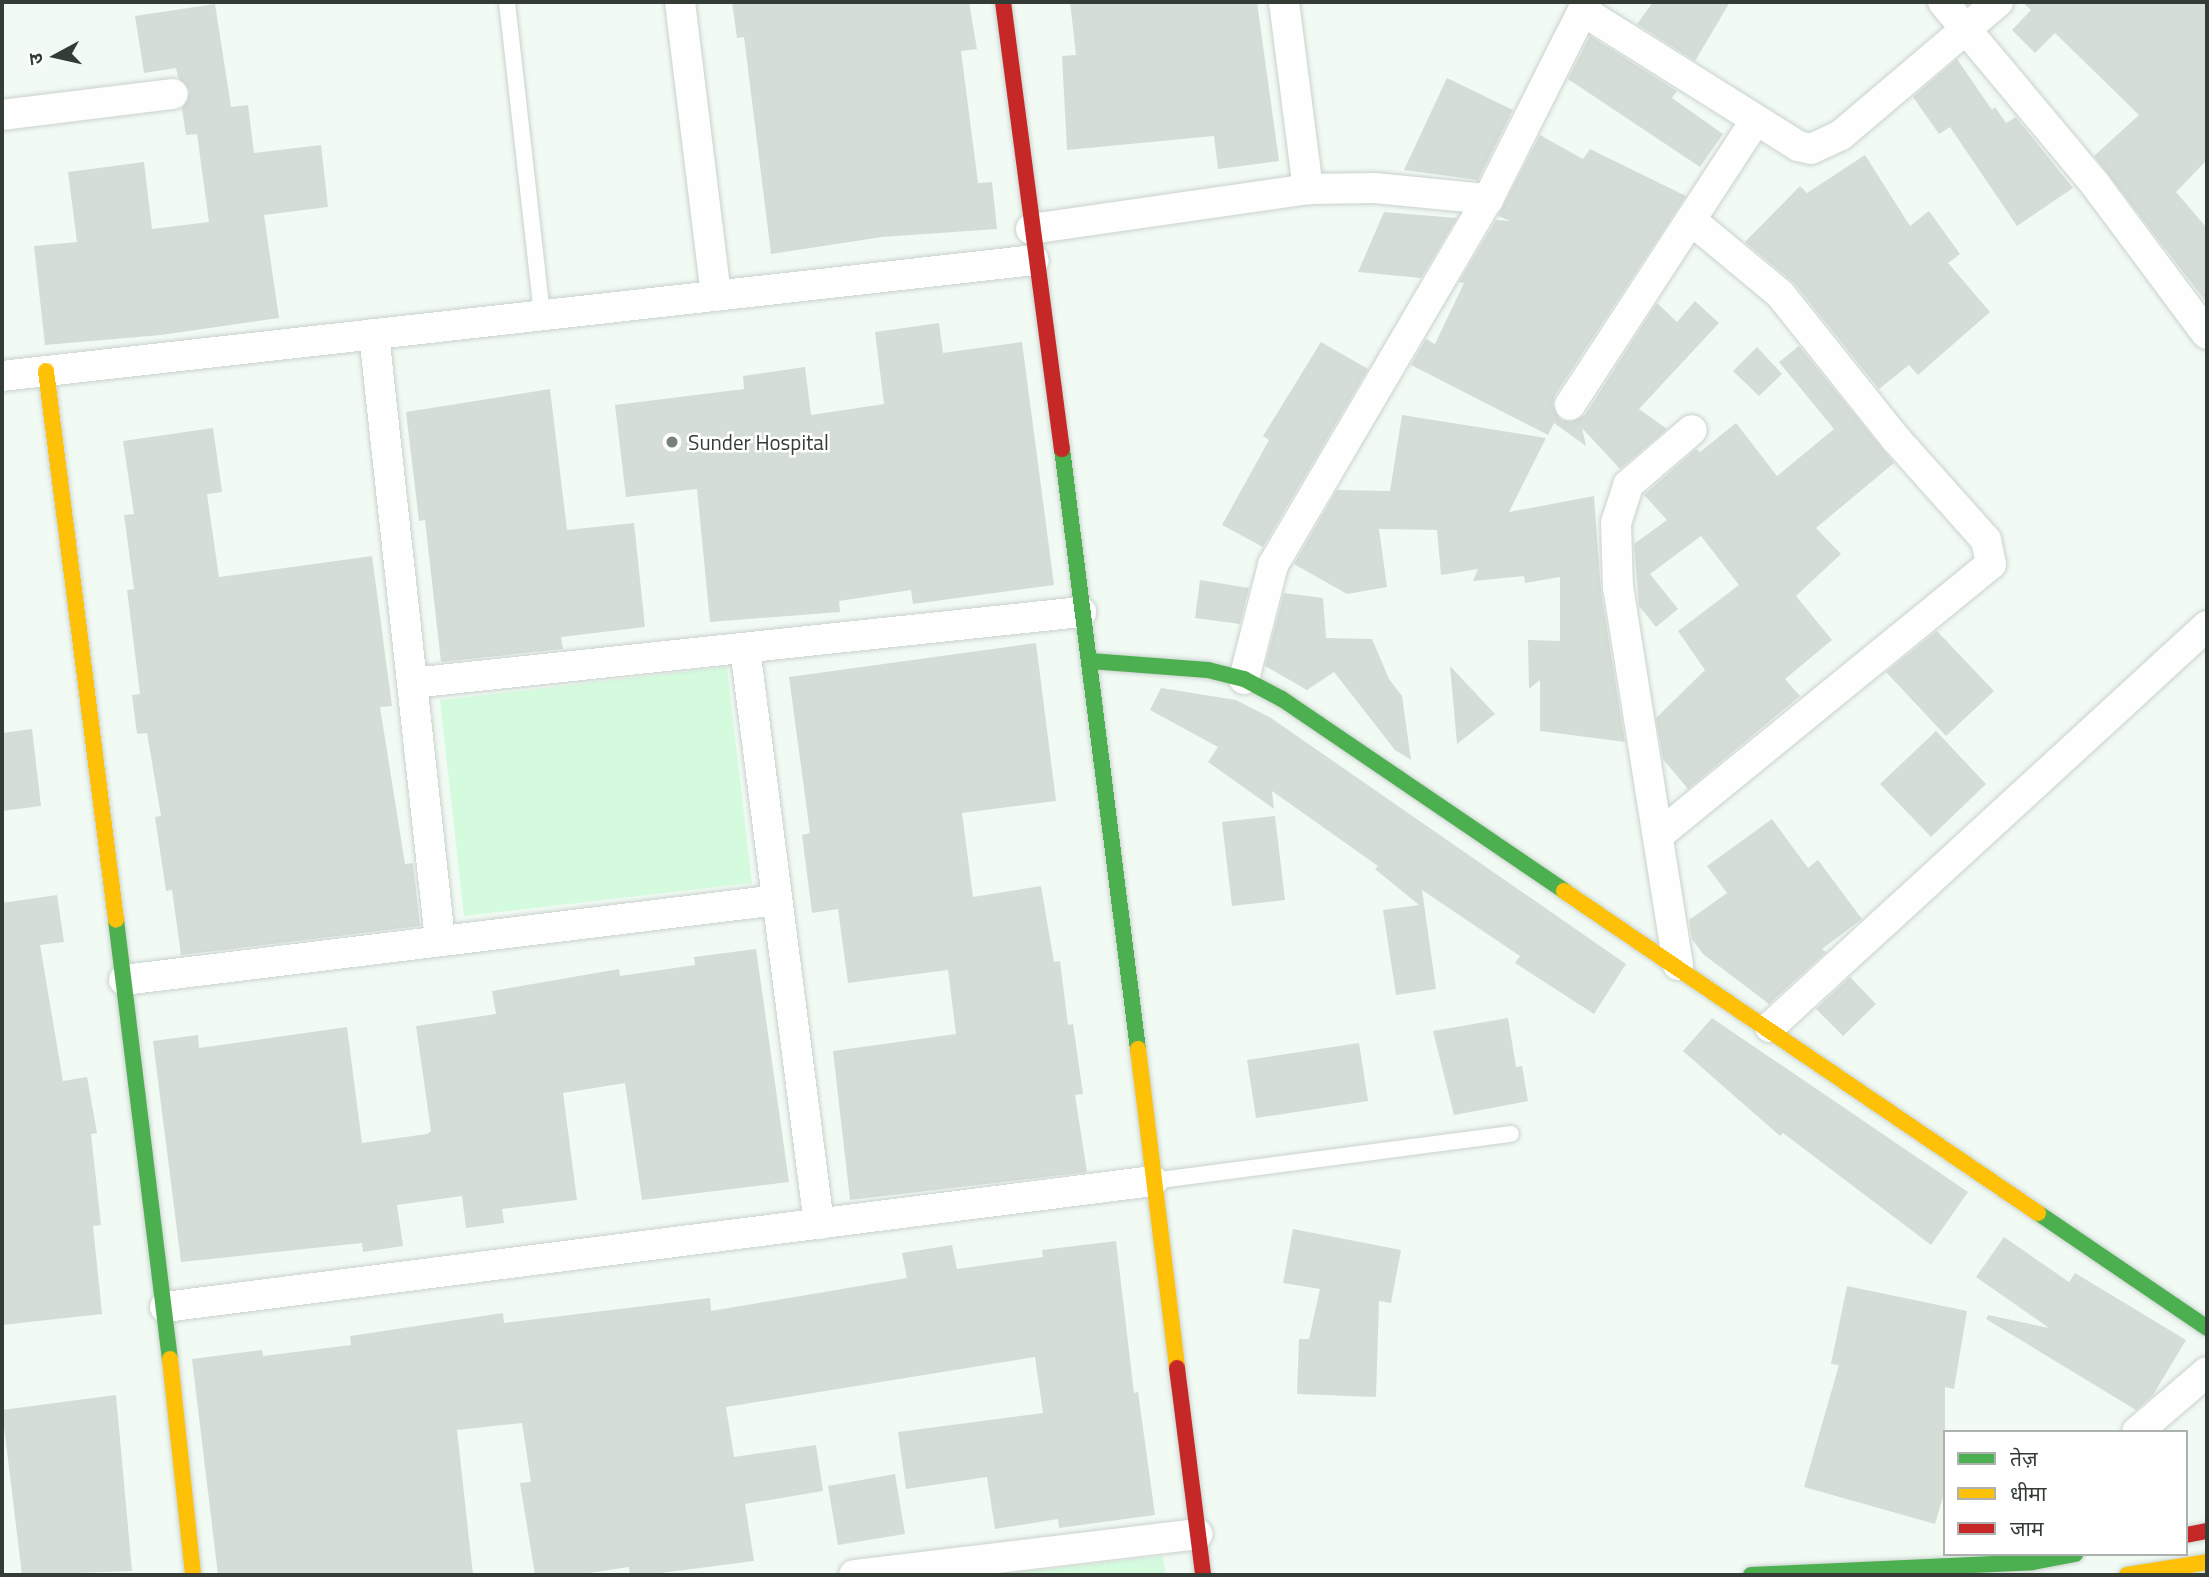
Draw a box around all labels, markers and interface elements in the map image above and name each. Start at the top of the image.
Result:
north arrow [21,21,91,91]
text: उ [20,51,50,67]
place label: Sunder Hospital [688,429,829,455]
marker: Sunder Hospital [662,432,682,452]
legend [1943,1430,2188,1556]
text: तेज़ [2010,1442,2038,1474]
text: धीमा [2010,1477,2046,1509]
text: जाम [2010,1512,2044,1544]

